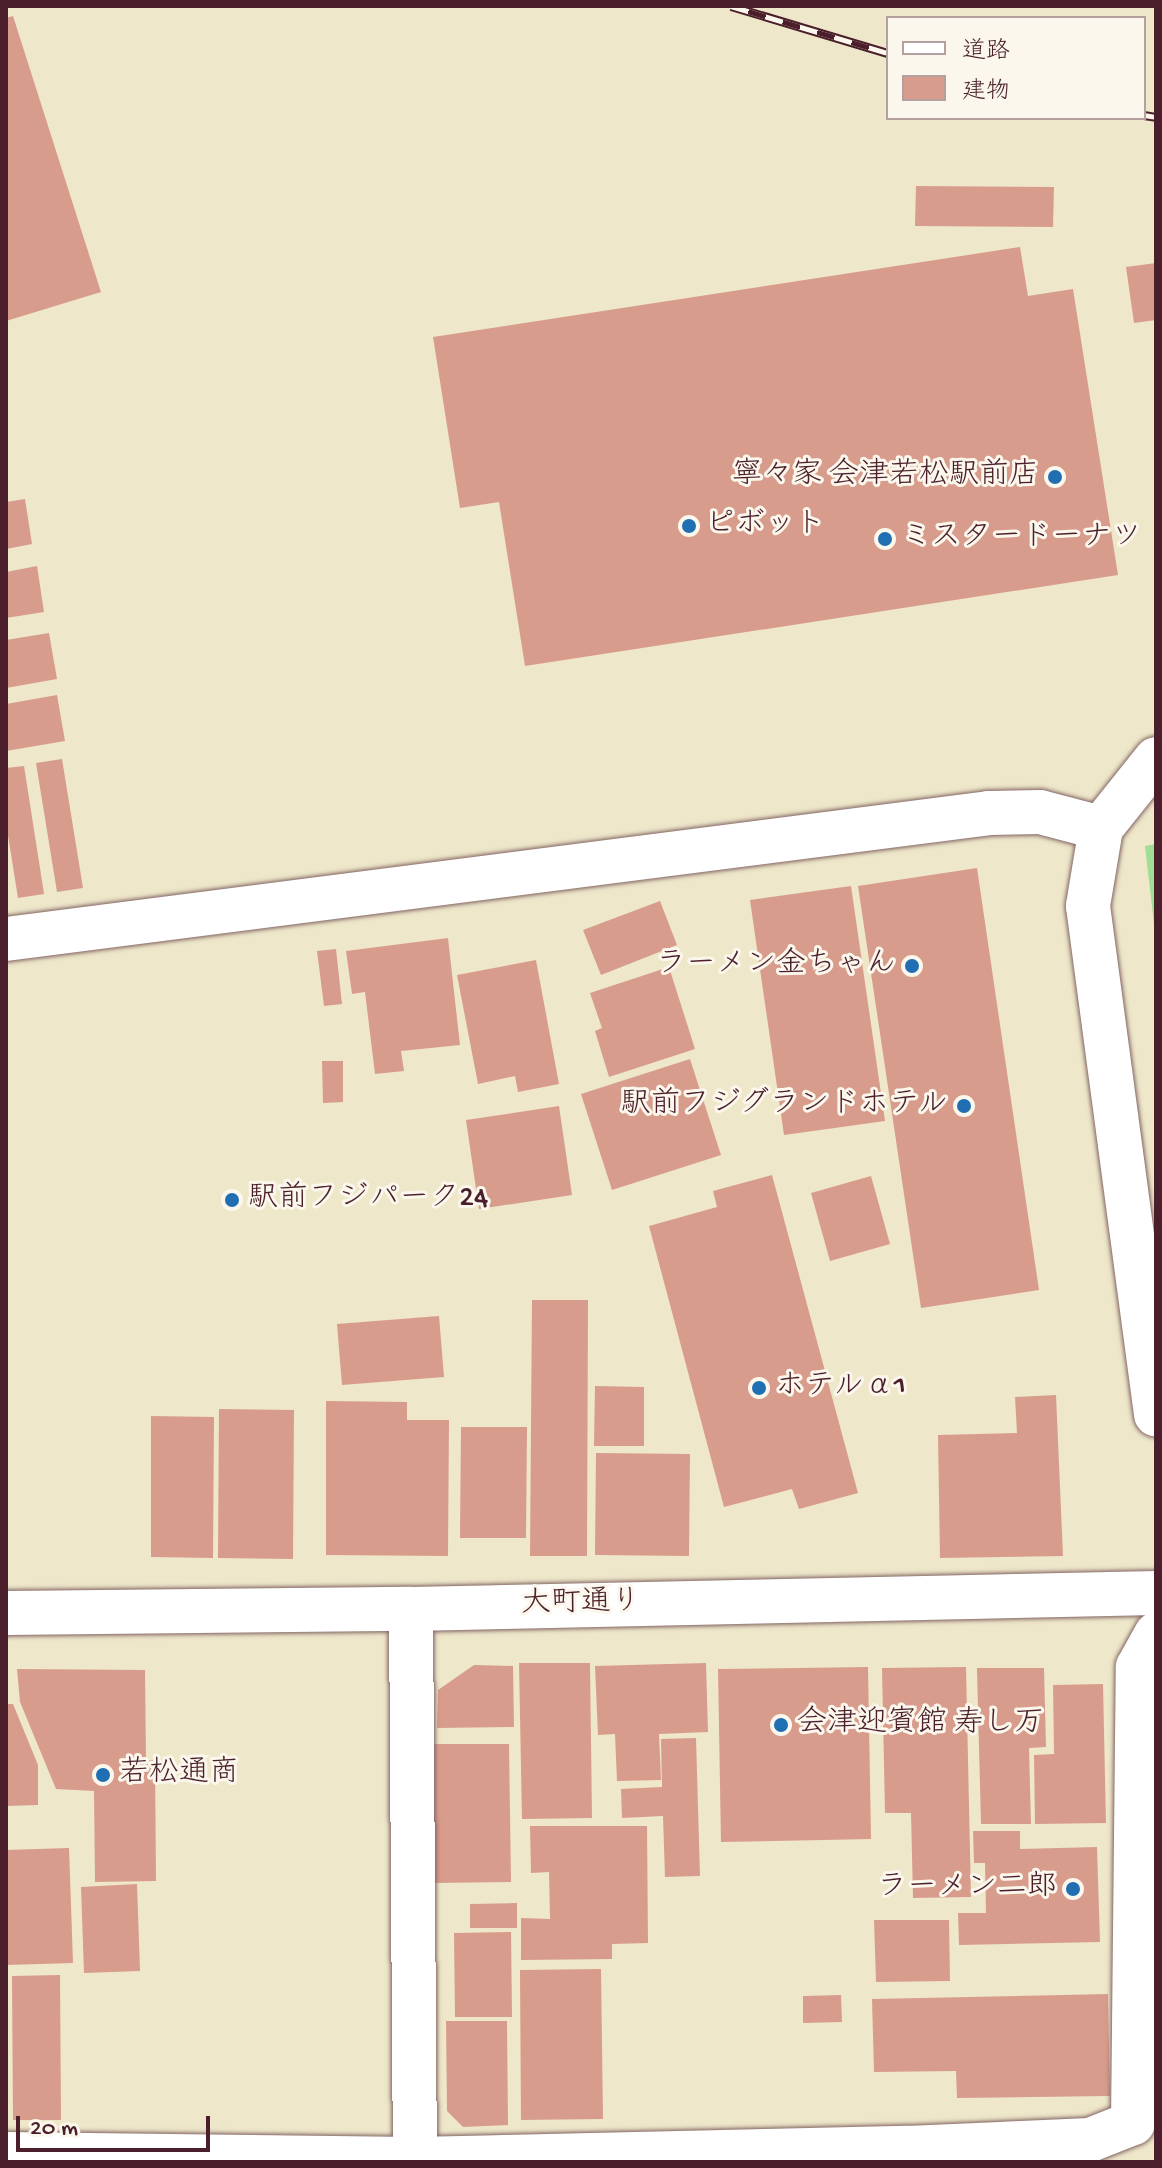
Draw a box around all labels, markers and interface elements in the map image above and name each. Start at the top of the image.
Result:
legend [886,16,1146,120]
text: 道路 [962,38,1010,67]
text: 建物 [962,78,1010,107]
place label: 寧々家 会津若松駅前店 [732,459,1039,495]
marker: 寧々家 会津若松駅前店 [1046,468,1064,486]
place label: ピボット [705,508,825,544]
marker: ピボット [680,517,698,535]
place label: ミスタードーナツ [901,521,1141,557]
marker: ミスタードーナツ [876,530,894,548]
place label: ラーメン金ちゃん [656,948,896,984]
marker: ラーメン金ちゃん [903,957,921,975]
place label: 駅前フジグランドホテル [618,1088,948,1124]
marker: 駅前フジグランドホテル [955,1097,973,1115]
place label: 駅前フジパーク24 [248,1182,487,1218]
marker: 駅前フジパーク24 [223,1191,241,1209]
place label: ホテルα1 [775,1370,907,1406]
marker: ホテルα1 [750,1379,768,1397]
street label: 大町通り [521,1586,641,1624]
place label: 会津迎賓館 寿し万 [797,1707,1044,1743]
marker: 会津迎賓館 寿し万 [772,1716,790,1734]
place label: 若松通商 [119,1757,239,1793]
marker: 若松通商 [94,1766,112,1784]
place label: ラーメン二郎 [877,1871,1057,1907]
marker: ラーメン二郎 [1064,1880,1082,1898]
scale bar [20,2100,214,2150]
text: 20 m [30,2115,78,2144]

